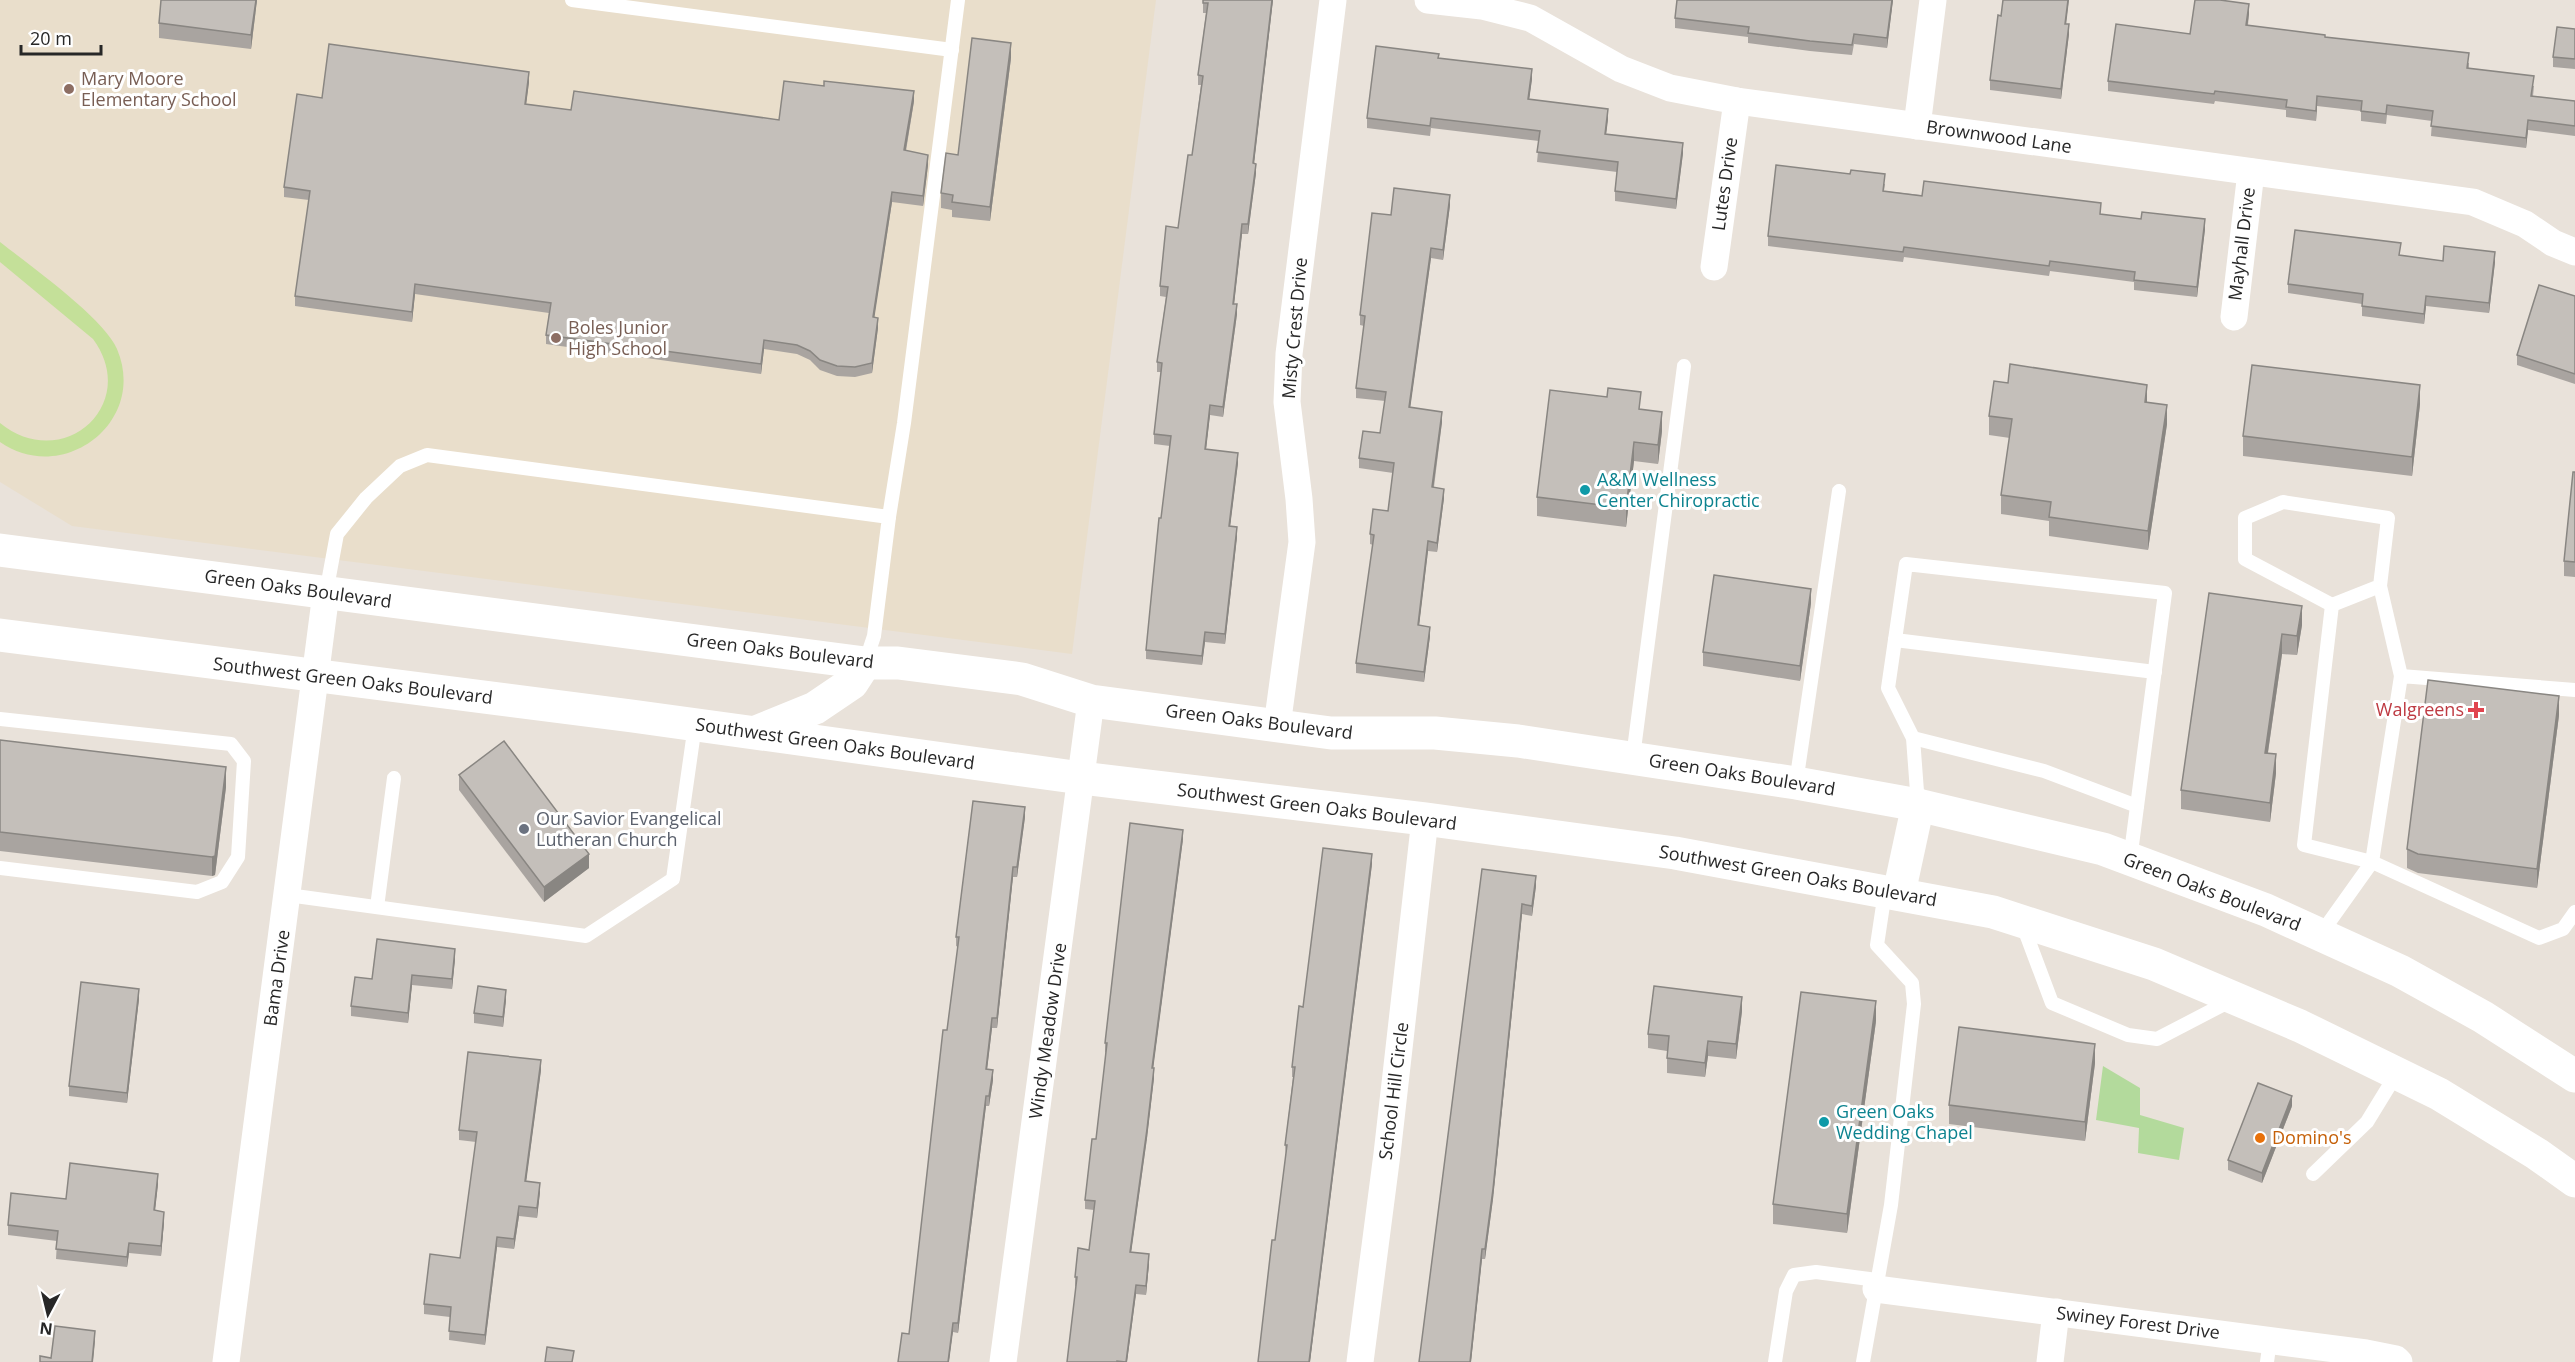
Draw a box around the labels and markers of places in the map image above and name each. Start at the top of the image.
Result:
place label: Mary Moore Elementary School [81,66,237,111]
marker: Mary Moore Elementary School [62,82,76,96]
place label: Boles Junior High School [568,315,669,360]
marker: Boles Junior High School [549,331,563,345]
place label: A&M Wellness Center Chiropractic [1597,467,1760,512]
marker: A&M Wellness Center Chiropractic [1578,483,1592,497]
place label: Walgreens [2376,697,2464,721]
marker: Walgreens [2469,703,2483,717]
place label: Our Savior Evangelical Lutheran Church [536,806,722,851]
marker: Our Savior Evangelical Lutheran Church [517,822,531,836]
place label: Green Oaks Wedding Chapel [1836,1099,1973,1144]
marker: Green Oaks Wedding Chapel [1817,1115,1831,1129]
place label: Domino's [2272,1125,2352,1149]
marker: Domino's [2253,1131,2267,1145]

